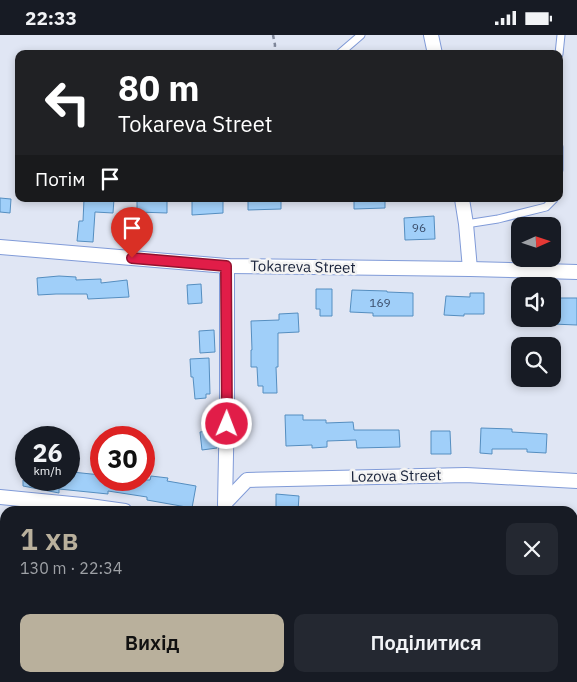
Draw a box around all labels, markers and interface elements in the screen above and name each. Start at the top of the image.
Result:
text: 22:33 [25,6,77,30]
text: 80 m [118,65,200,111]
icon: left [35,70,100,135]
text: Tokareva Street [118,109,273,138]
icon: arrive [96,165,124,193]
text: Потім [35,167,86,191]
pin [111,207,153,258]
icon: arrive [118,214,146,242]
north arrow [511,217,561,267]
map controls [511,217,561,387]
house number: 96 [412,220,426,235]
street label: Tokareva Street [250,256,356,277]
button: sound [511,277,561,327]
house number: 169 [369,295,391,310]
button: search [511,337,561,387]
position arrow [200,397,252,449]
speed limit sign: 30 [90,426,155,491]
text: 26 [32,436,63,469]
text: km/h [33,463,62,478]
street label: Lozova Street [350,465,442,486]
text: 1 хв [20,519,79,558]
button: close [506,523,558,575]
text: 130 m · 22:34 [20,558,122,578]
button: Вихід [20,614,284,672]
button: Поділитися [294,614,558,672]

